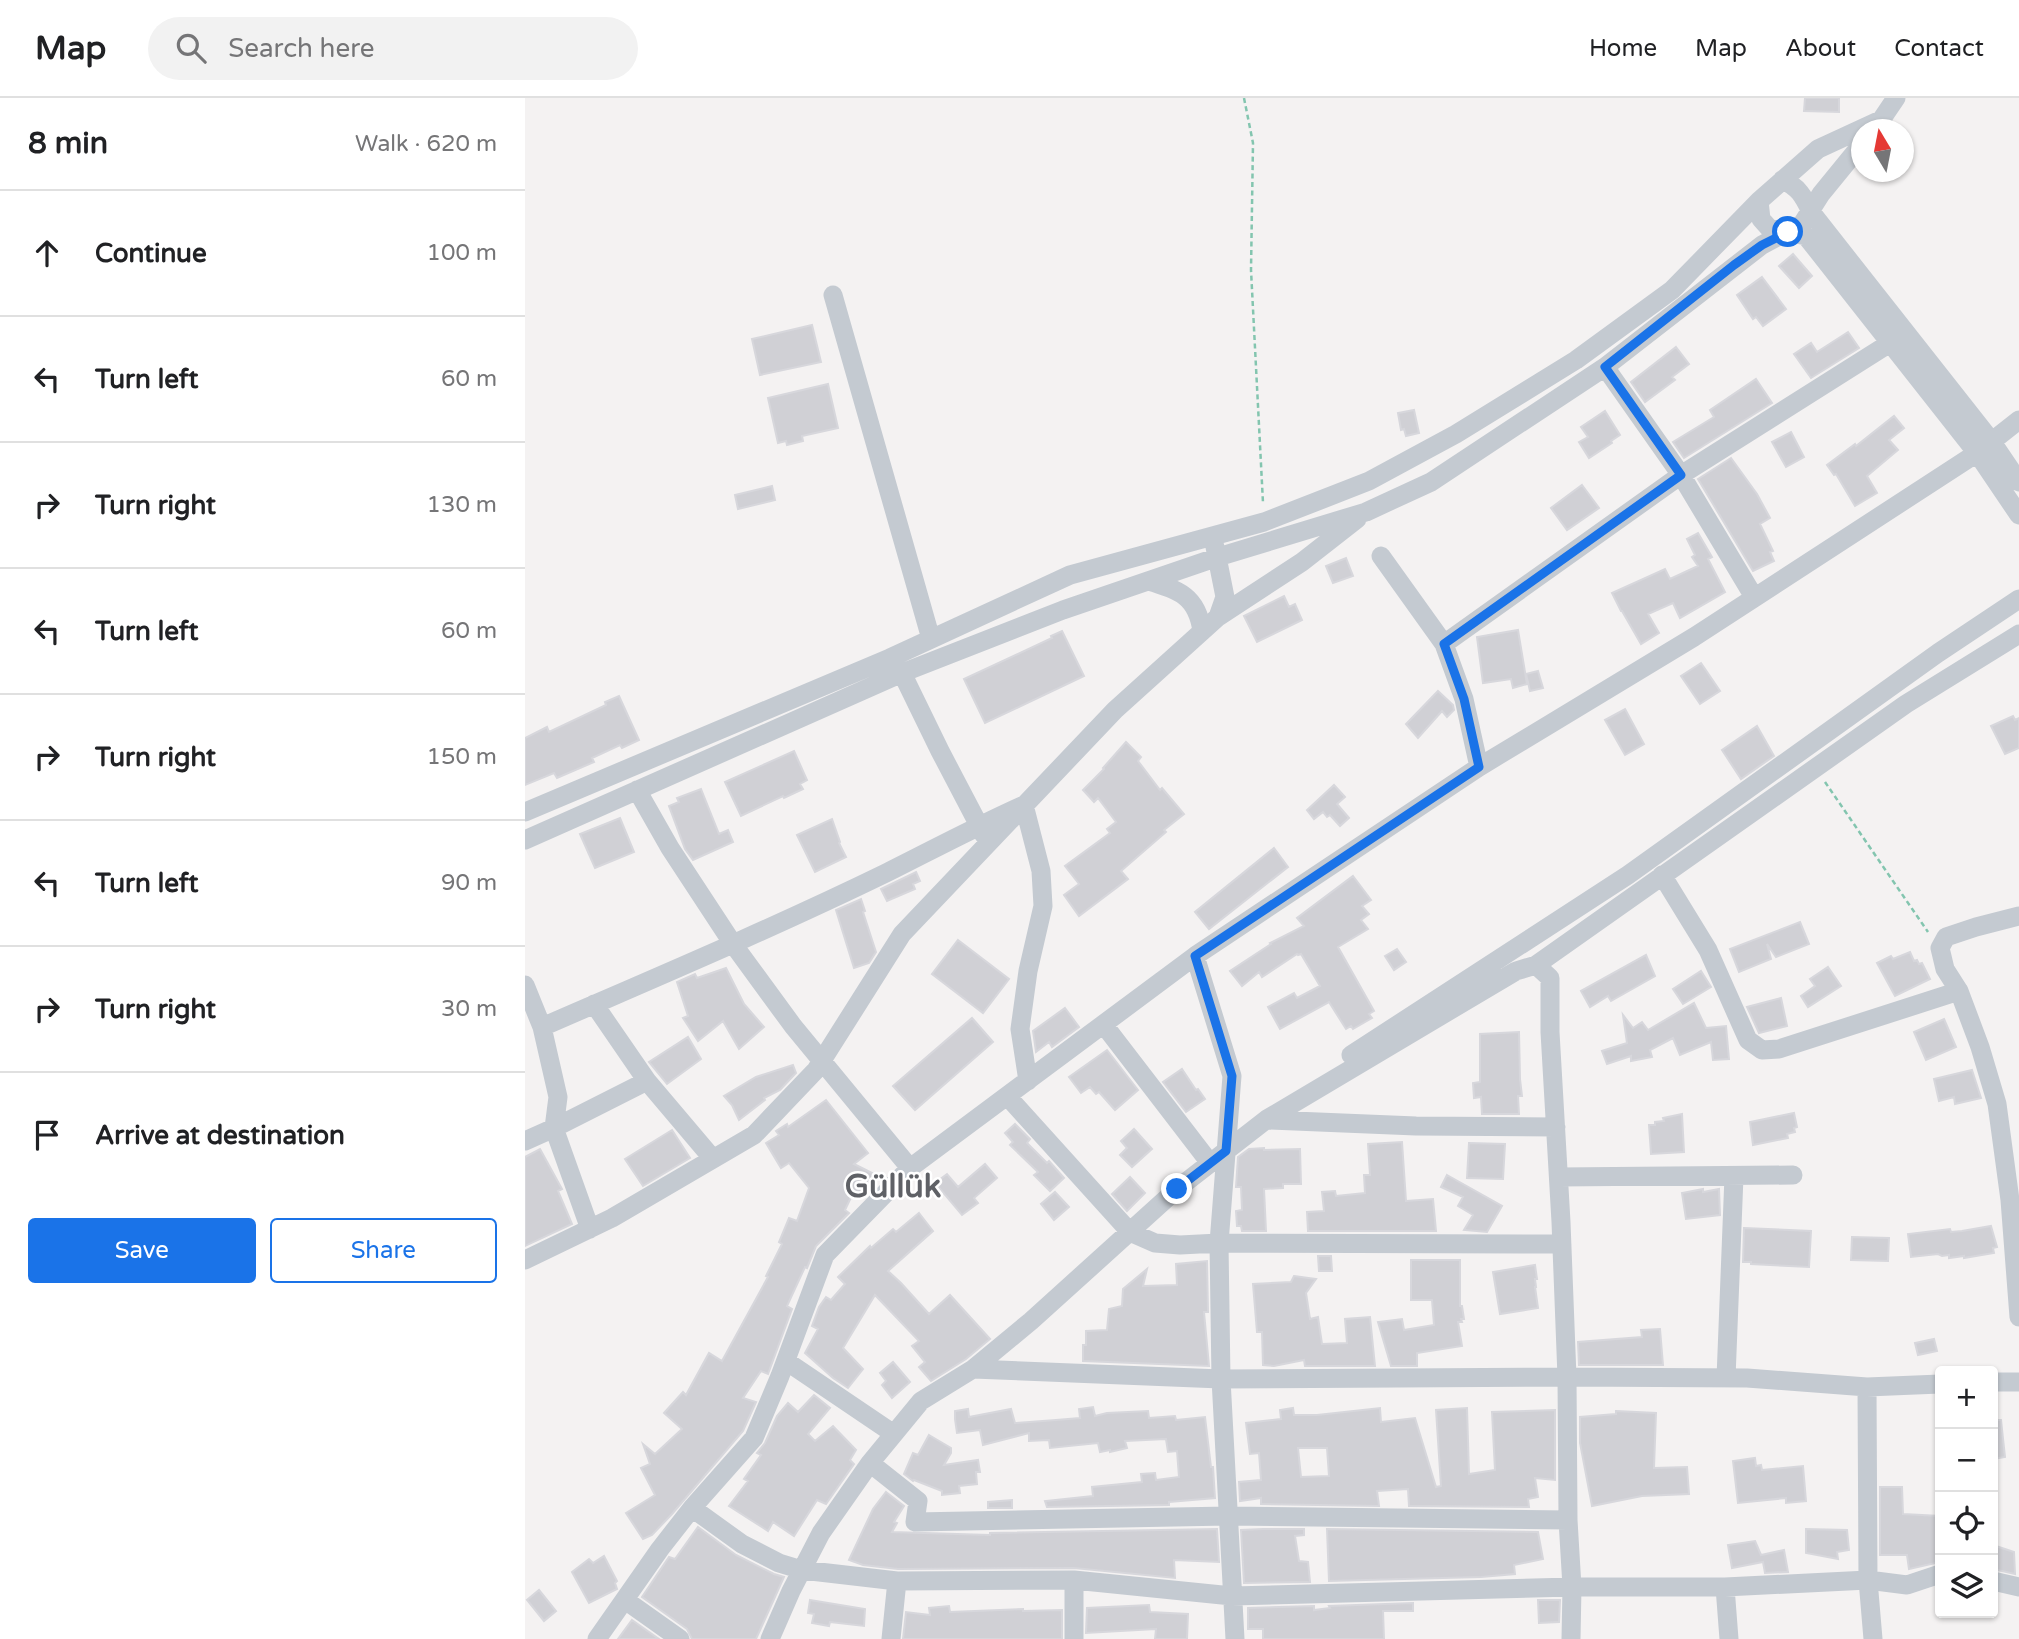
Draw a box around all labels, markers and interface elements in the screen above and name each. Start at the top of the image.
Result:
search box [148,17,638,80]
text: Map [35,29,106,68]
icon: search [172,29,210,67]
text: Search here [228,33,374,64]
text: Home [1589,34,1657,63]
text: Map [1695,34,1747,63]
text: About [1785,34,1856,63]
text: Contact [1894,34,1984,63]
north arrow [1851,119,1914,182]
text: 8 min [28,125,108,162]
text: Walk · 620 m [355,130,497,158]
route start [1772,216,1803,247]
icon: ahead [28,234,66,272]
text: Continue [95,238,207,269]
text: 100 m [427,239,497,267]
icon: left [28,360,66,398]
text: Turn left [95,364,198,395]
text: 60 m [441,365,497,393]
icon: right [28,486,66,524]
text: Turn right [95,490,216,521]
text: 130 m [427,491,497,519]
icon: left [28,612,66,650]
text: Turn left [95,616,198,647]
text: 60 m [441,617,497,645]
icon: right [28,738,66,776]
text: Turn right [95,742,216,773]
text: 150 m [427,743,497,771]
icon: left [28,864,66,902]
text: Turn left [95,868,198,899]
text: 90 m [441,869,497,897]
icon: right [28,990,66,1028]
text: Turn right [95,994,216,1025]
text: 30 m [441,995,497,1023]
icon: arrive [28,1116,66,1154]
text: Arrive at destination [95,1120,345,1151]
district label: Güllük [845,1168,941,1206]
route end [1161,1173,1192,1204]
button: Save [28,1218,256,1283]
button: Share [270,1218,497,1283]
map controls [1935,1366,1998,1618]
button: + [1935,1366,1998,1429]
button: − [1935,1429,1998,1492]
button: locate [1935,1492,1998,1555]
button: layers [1935,1555,1998,1618]

